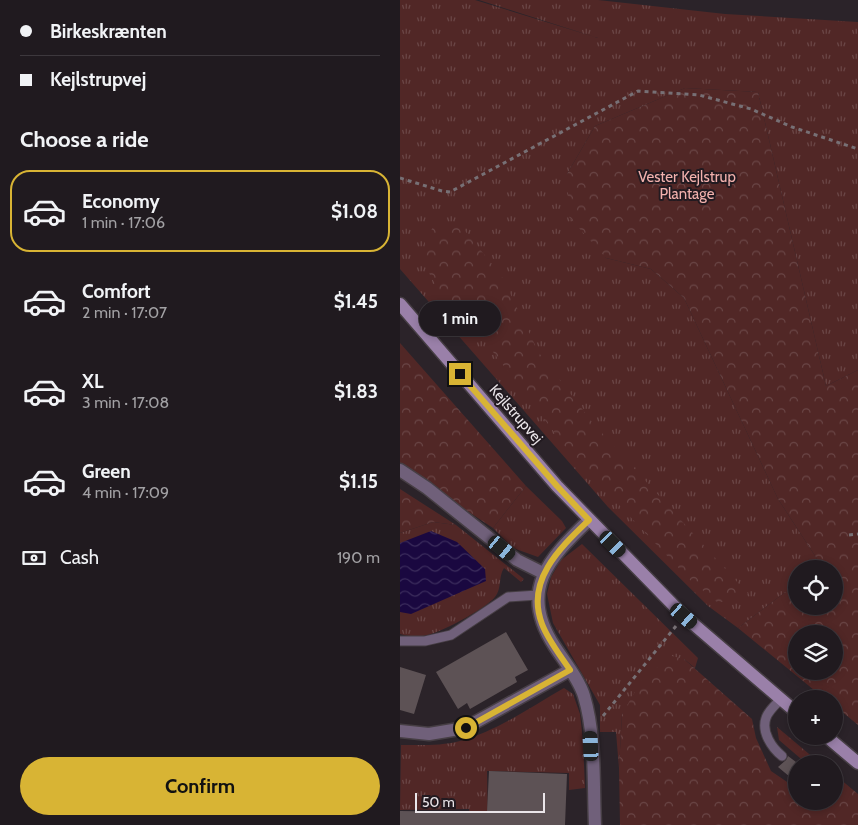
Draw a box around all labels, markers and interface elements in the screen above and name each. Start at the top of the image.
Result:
text: Birkeskrænten [50,20,167,43]
text: Kejlstrupvej [50,68,146,91]
text: Choose a ride [20,126,149,153]
park label: Vester Kejlstrup Plantage [638,168,736,203]
icon: car [22,189,67,234]
text: Economy [82,190,160,213]
text: $1.08 [331,200,378,223]
text: 1 min · 17:06 [82,213,165,232]
icon: car [22,279,67,324]
text: Comfort [82,280,151,303]
text: $1.45 [334,290,378,313]
callout: 1 min [419,302,501,336]
text: 2 min · 17:07 [82,303,167,322]
text: 1 min [442,309,478,328]
route end [449,363,471,385]
icon: car [22,369,67,414]
text: XL [82,370,103,393]
text: $1.83 [334,380,378,403]
street label: Kejlstrupvej [485,381,547,447]
text: 3 min · 17:08 [82,393,169,412]
icon: car [22,459,67,504]
text: Green [82,460,131,483]
text: $1.15 [339,470,378,493]
text: 4 min · 17:09 [82,483,169,502]
car [597,528,628,560]
car [485,533,518,563]
icon: cash [20,544,48,572]
text: Cash [60,546,99,569]
text: 190 m [337,548,380,567]
map controls [788,560,843,810]
button: locate [788,560,843,615]
car [667,600,700,632]
button: layers [788,625,843,680]
button: + [788,690,843,745]
route start [455,717,477,739]
car [582,731,599,761]
button: − [788,755,843,810]
button: Confirm [20,757,380,815]
scale bar [415,790,545,813]
text: 50 m [422,793,455,811]

